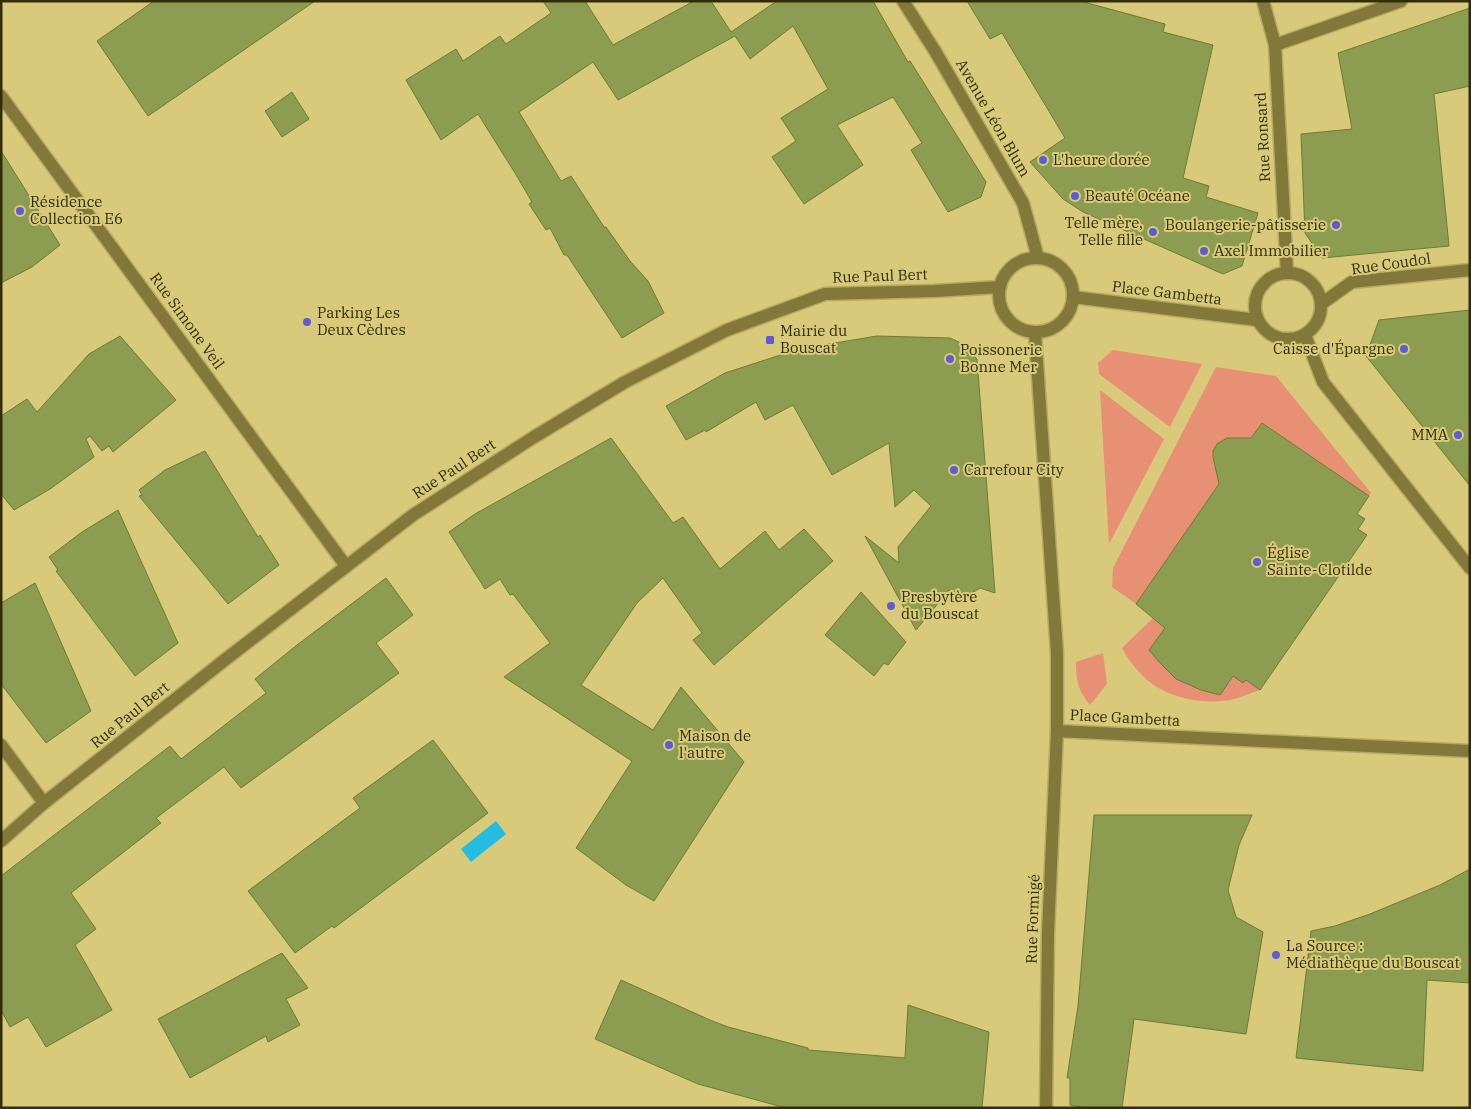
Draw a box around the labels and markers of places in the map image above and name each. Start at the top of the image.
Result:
place label: L'heure dorée [1053,150,1150,169]
marker: L'heure dorée [1037,154,1049,166]
place label: Beauté Océane [1085,186,1190,205]
marker: Beauté Océane [1069,190,1081,202]
place label: Résidence Collection E6 [30,192,123,228]
marker: Résidence Collection E6 [14,205,26,217]
place label: Telle mère, Telle fille [1065,213,1143,249]
place label: Boulangerie-pâtisserie [1165,215,1326,234]
marker: Boulangerie-pâtisserie [1330,219,1342,231]
marker: Telle mère, Telle fille [1147,226,1159,238]
place label: Axel Immobilier [1214,241,1329,260]
marker: Axel Immobilier [1198,245,1210,257]
place label: Parking Les Deux Cèdres [317,303,406,339]
marker: Parking Les Deux Cèdres [301,316,313,328]
place label: Mairie du Bouscat [780,321,847,357]
marker: Mairie du Bouscat [764,334,776,346]
place label: Caisse d'Épargne [1273,339,1394,358]
place label: Poissonerie Bonne Mer [960,340,1042,376]
marker: Caisse d'Épargne [1398,343,1410,355]
marker: Poissonerie Bonne Mer [944,353,956,365]
place label: MMA [1412,425,1449,444]
marker: MMA [1452,429,1464,441]
place label: Carrefour City [964,460,1064,479]
marker: Carrefour City [948,464,960,476]
place label: Église Sainte-Clotilde [1267,543,1372,579]
marker: Église Sainte-Clotilde [1251,556,1263,568]
place label: Presbytère du Bouscat [901,587,979,623]
marker: Presbytère du Bouscat [885,600,897,612]
place label: Maison de l'autre [679,726,751,762]
marker: Maison de l'autre [663,739,675,751]
place label: La Source : Médiathèque du Bouscat [1286,936,1460,972]
marker: La Source : Médiathèque du Bouscat [1270,949,1282,961]

